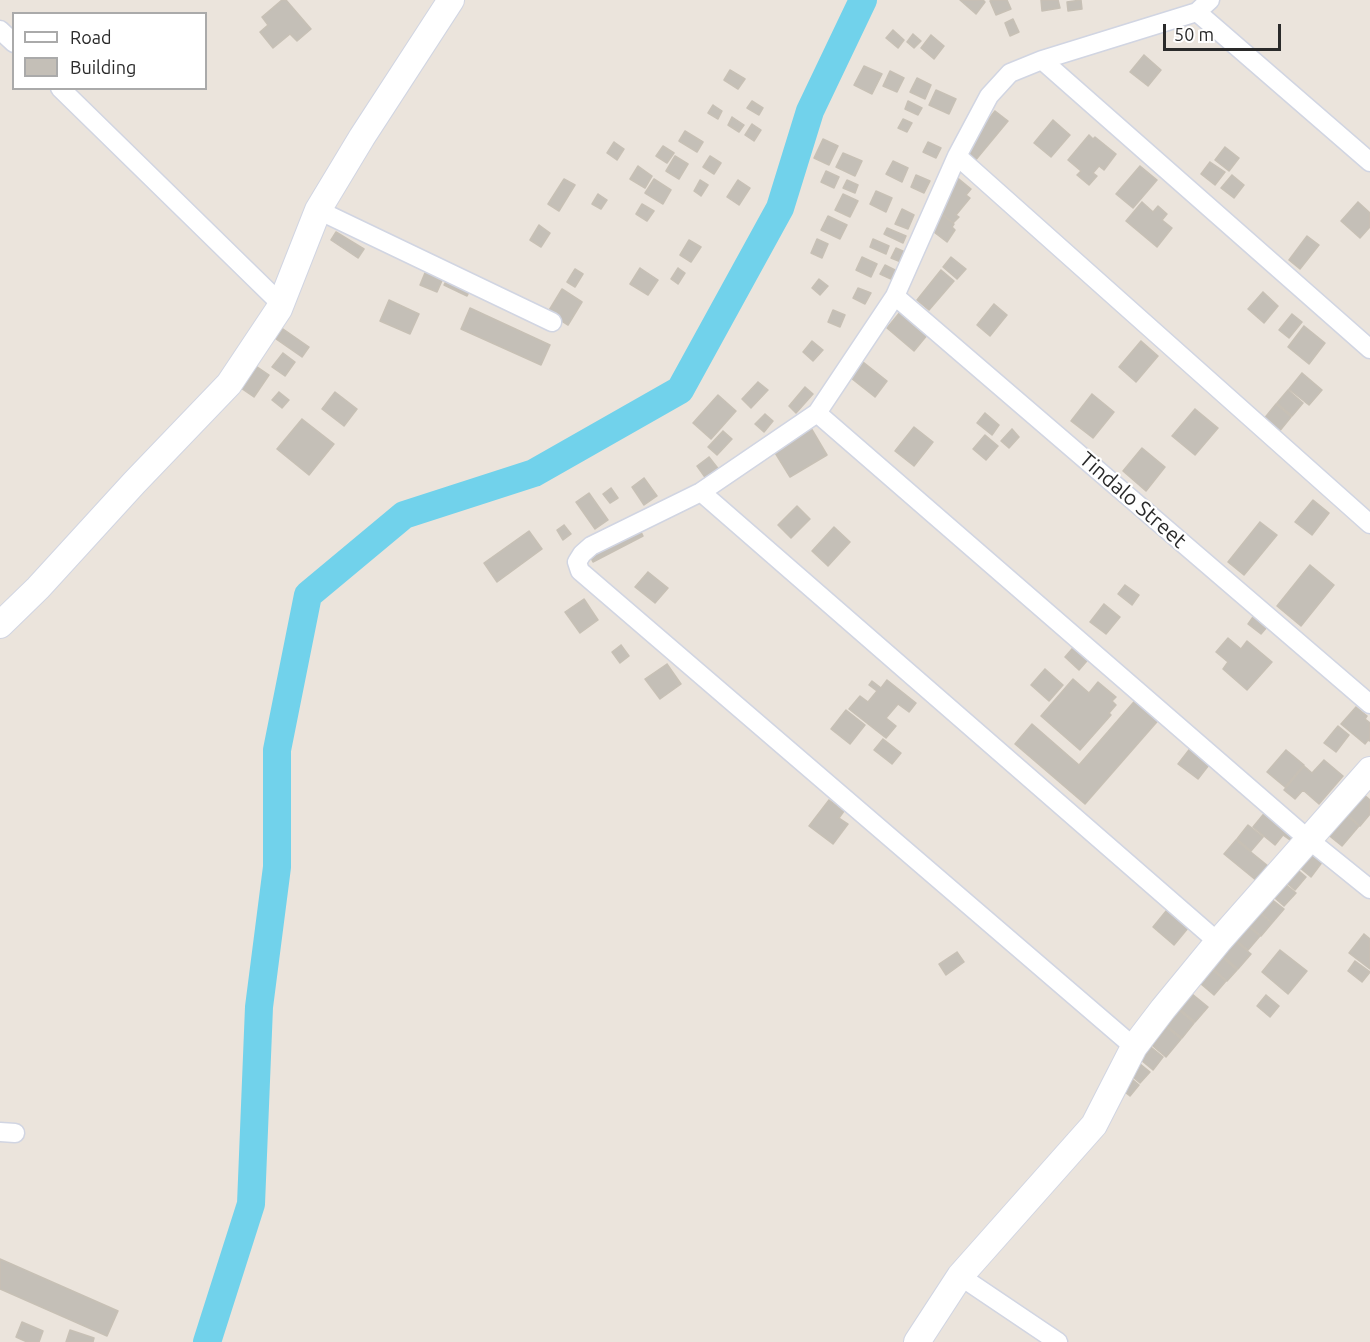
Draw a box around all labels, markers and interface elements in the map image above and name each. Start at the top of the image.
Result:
legend [12,12,207,90]
scale bar [1166,12,1284,50]
text: 50 m [1174,24,1214,44]
text: Road [70,27,112,47]
text: Building [70,57,136,77]
street label: Tindalo Street [1074,447,1192,553]

